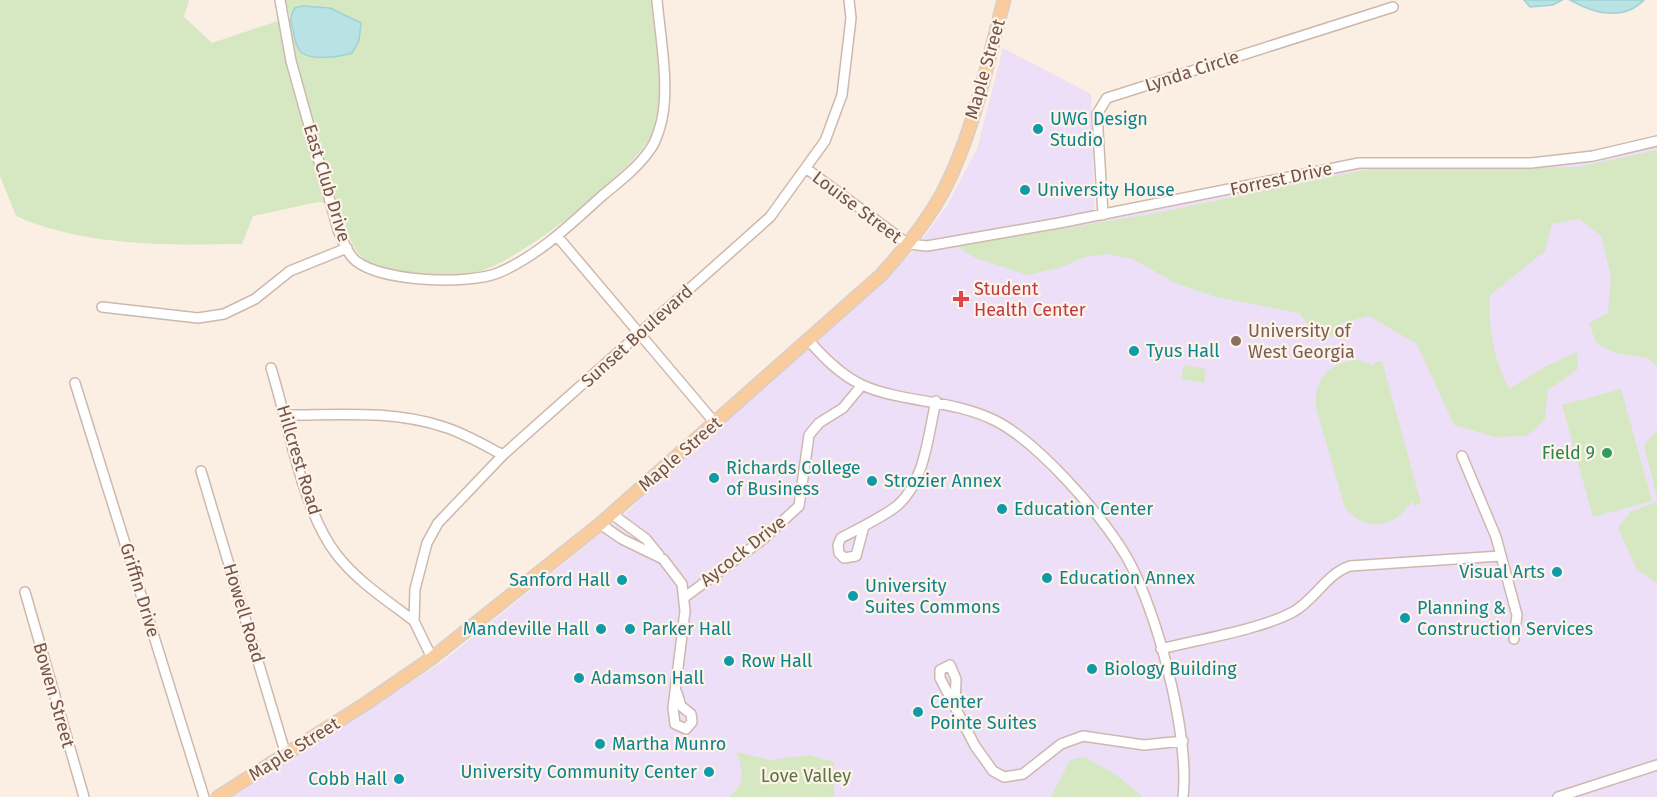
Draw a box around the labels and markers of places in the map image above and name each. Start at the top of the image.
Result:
place label: UWG Design Studio [1050,108,1148,151]
marker: UWG Design Studio [1031,122,1045,136]
place label: University House [1037,179,1175,201]
marker: University House [1018,183,1032,197]
place label: Student Health Center [974,278,1086,321]
marker: Student Health Center [952,290,970,308]
place label: University of West Georgia [1248,320,1355,363]
marker: University of West Georgia [1229,334,1243,348]
place label: Tyus Hall [1146,340,1220,362]
marker: Tyus Hall [1127,344,1141,358]
place label: Field 9 [1542,442,1595,464]
marker: Field 9 [1600,446,1614,460]
place label: Richards College of Business [726,457,861,500]
place label: Strozier Annex [884,470,1002,492]
marker: Richards College of Business [707,471,721,485]
marker: Strozier Annex [865,474,879,488]
place label: Education Center [1014,498,1153,520]
marker: Education Center [995,502,1009,516]
place label: Visual Arts [1459,561,1545,583]
marker: Visual Arts [1550,565,1564,579]
place label: Education Annex [1059,567,1195,589]
place label: Sanford Hall [509,569,610,591]
marker: Education Annex [1040,571,1054,585]
marker: Sanford Hall [615,573,629,587]
place label: University Suites Commons [865,575,1000,618]
marker: University Suites Commons [846,589,860,603]
place label: Planning & Construction Services [1417,597,1593,640]
marker: Planning & Construction Services [1398,611,1412,625]
place label: Mandeville Hall [463,618,589,640]
place label: Parker Hall [642,618,731,640]
marker: Mandeville Hall [594,622,608,636]
marker: Parker Hall [623,622,637,636]
place label: Row Hall [741,650,812,672]
marker: Row Hall [722,654,736,668]
place label: Biology Building [1104,658,1237,680]
marker: Biology Building [1085,662,1099,676]
place label: Adamson Hall [591,667,704,689]
marker: Adamson Hall [572,671,586,685]
place label: Center Pointe Suites [930,691,1037,734]
marker: Center Pointe Suites [911,705,925,719]
place label: Martha Munro [612,733,726,755]
marker: Martha Munro [593,737,607,751]
place label: University Community Center [460,761,697,783]
marker: University Community Center [702,765,716,779]
place label: Cobb Hall [308,768,387,790]
marker: Cobb Hall [392,772,406,786]

